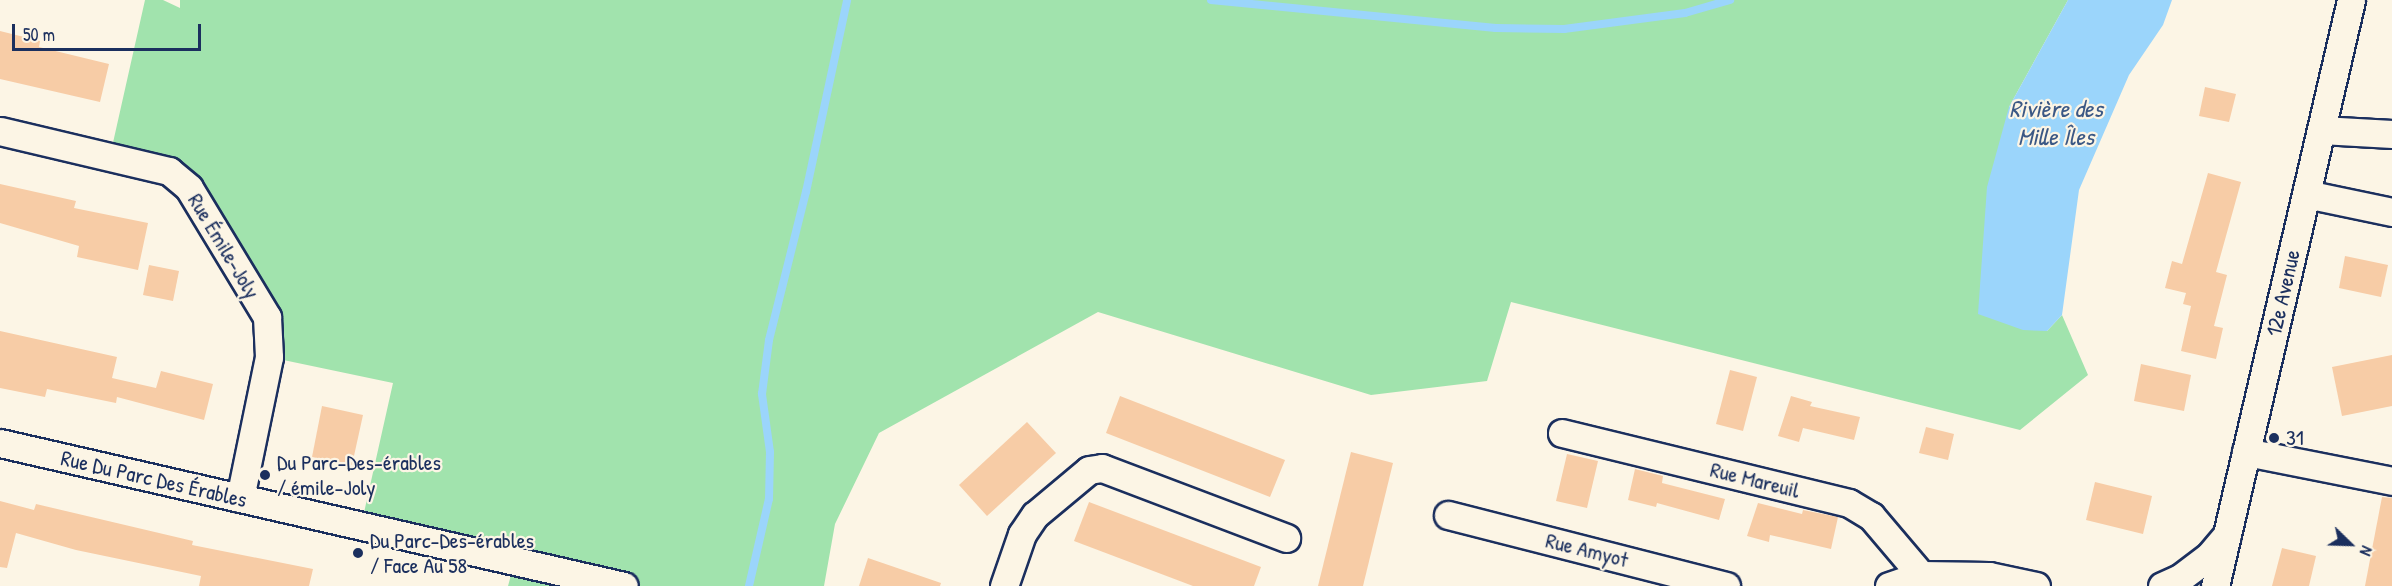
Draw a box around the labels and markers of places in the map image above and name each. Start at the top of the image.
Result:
place label: 31 [2286,425,2304,451]
marker: 31 [2267,431,2281,445]
place label: Du Parc-Des-érables / émile-Joly [277,449,441,500]
marker: Du Parc-Des-érables / émile-Joly [258,468,272,482]
place label: Du Parc-Des-érables / Face Au 58 [370,527,534,578]
marker: Du Parc-Des-érables / Face Au 58 [351,546,365,560]

